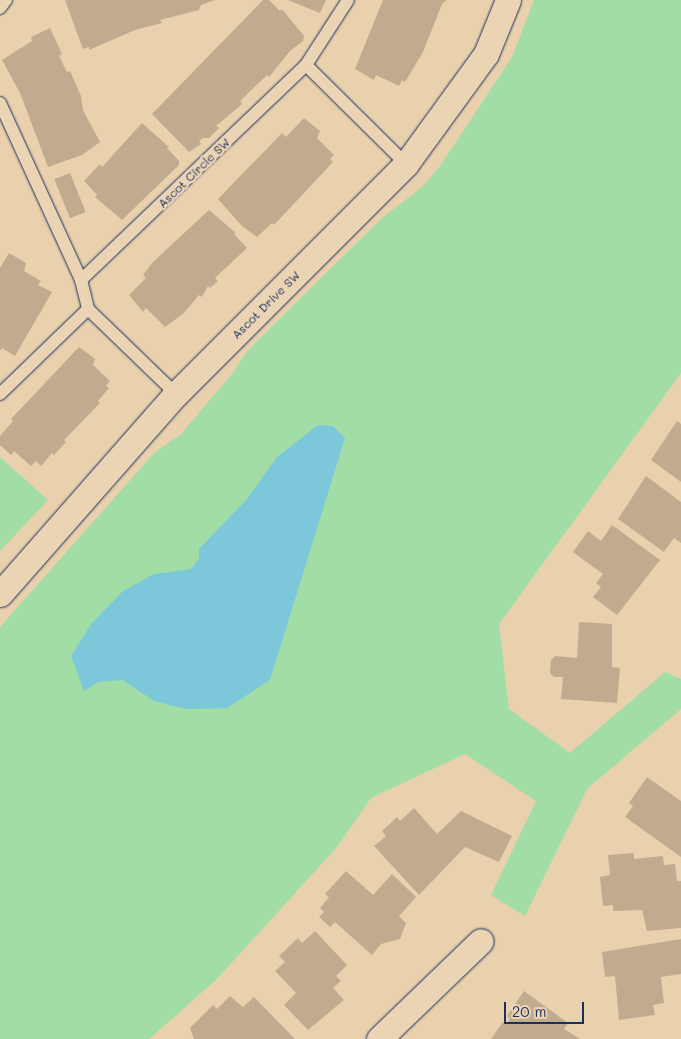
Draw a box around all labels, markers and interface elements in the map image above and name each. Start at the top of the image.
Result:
street label: Ascot Circle SW [155,135,233,211]
street label: Ascot Drive SW [229,268,303,342]
scale bar [506,992,586,1024]
text: 20 m [512,1001,546,1021]

